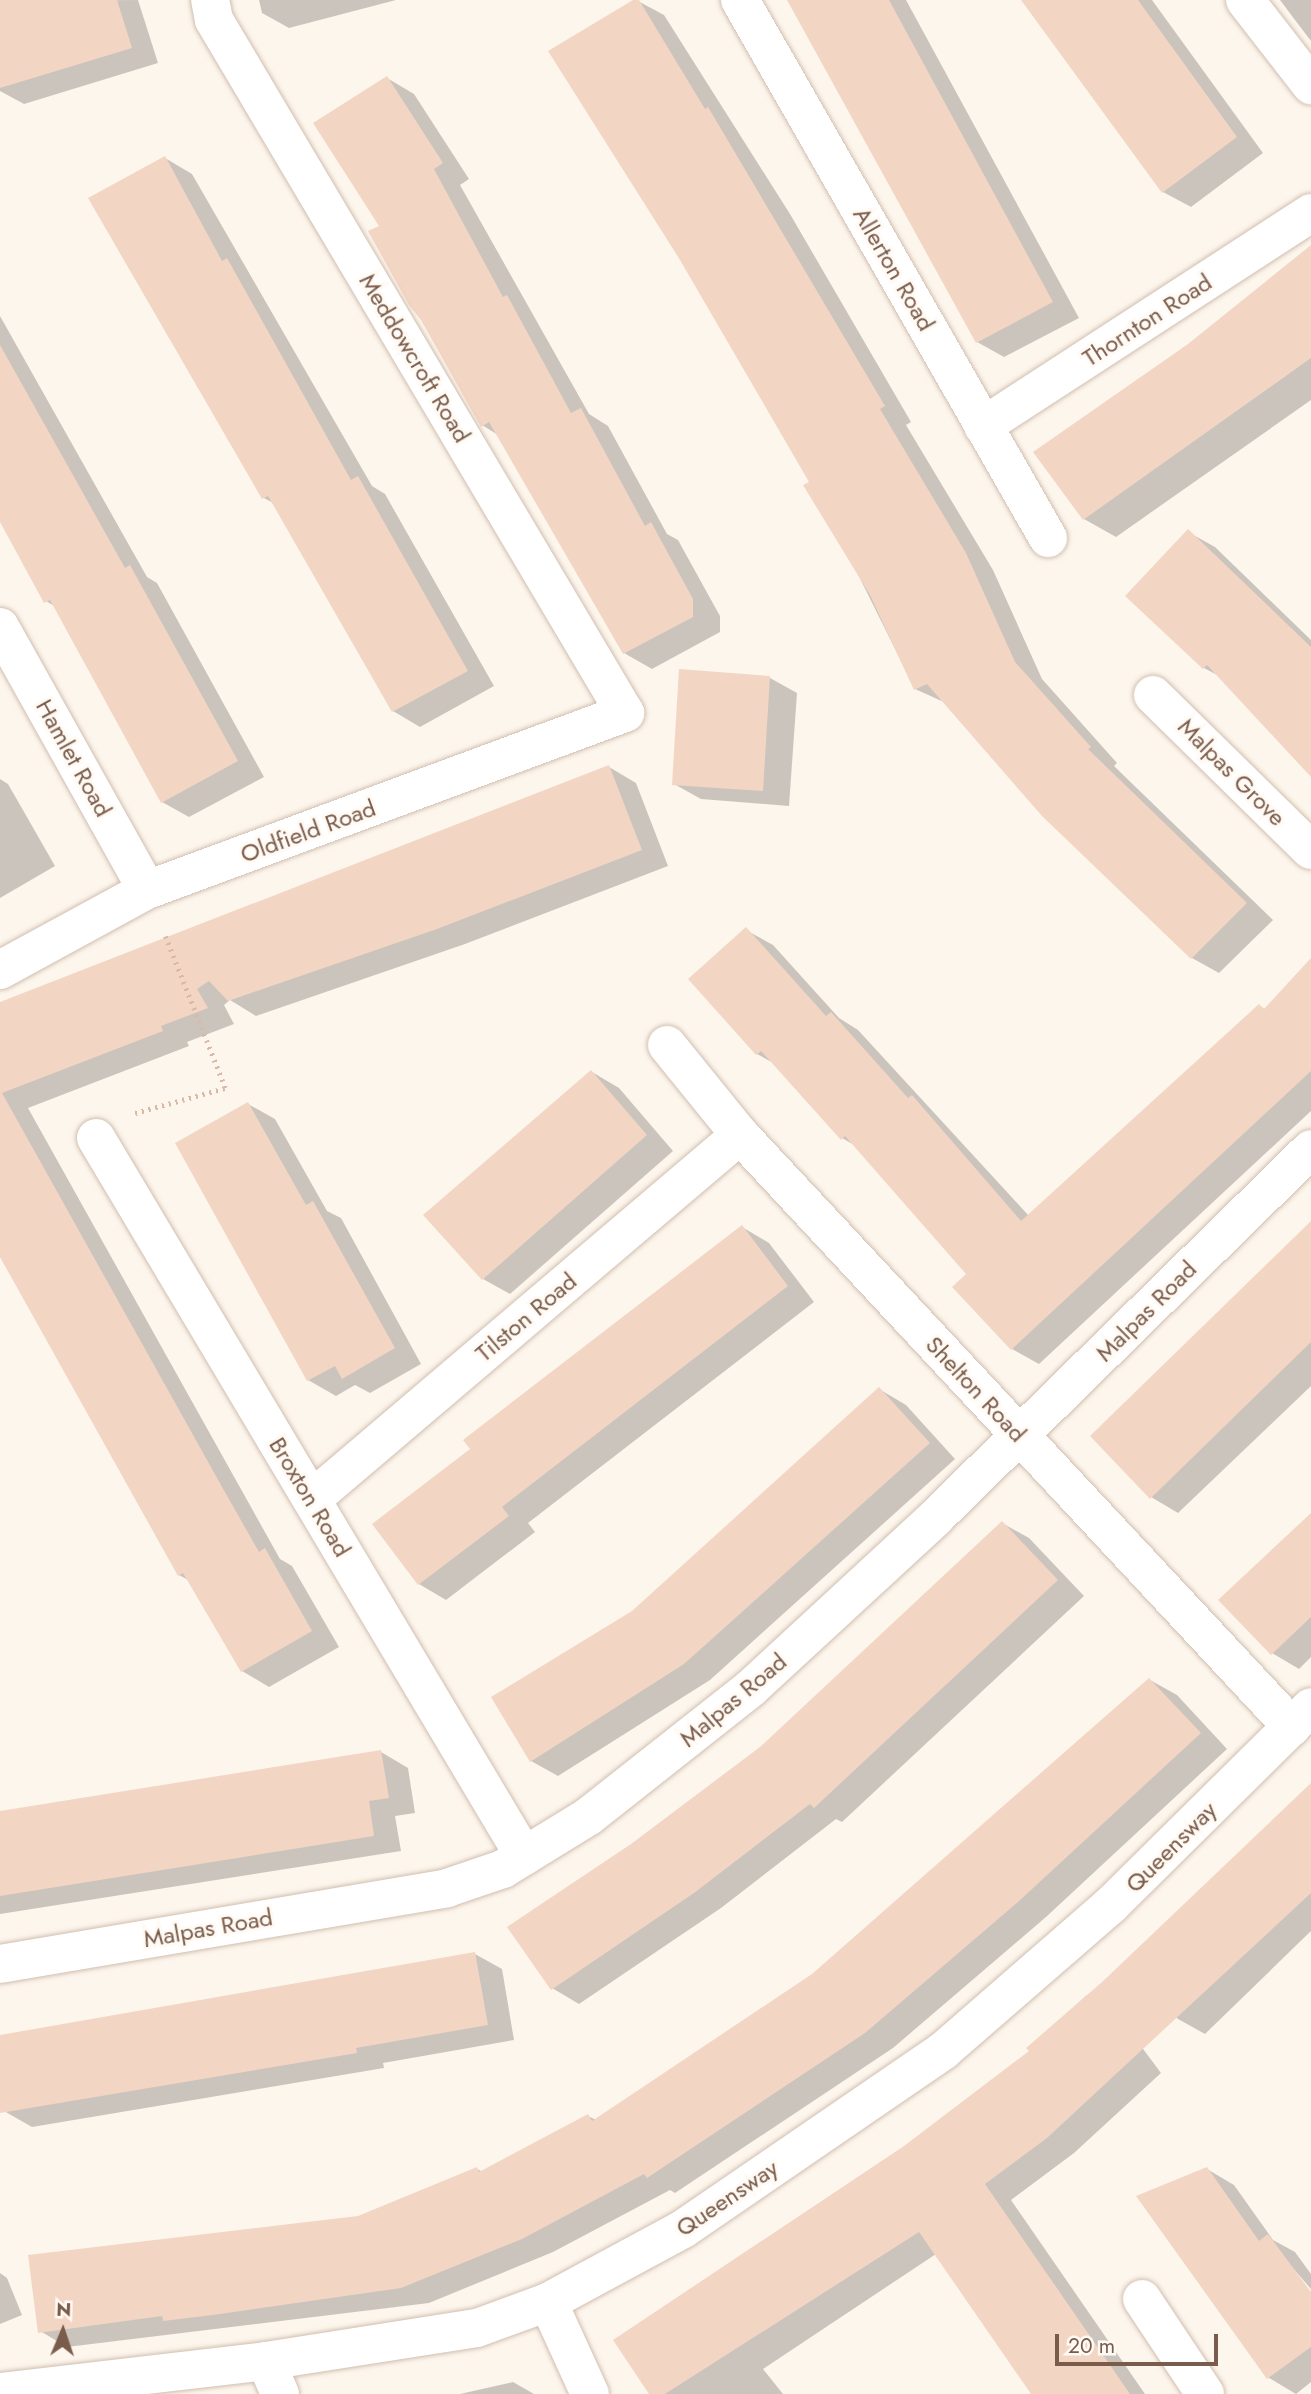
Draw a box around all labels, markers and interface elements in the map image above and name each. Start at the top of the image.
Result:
street label: Allerton Road [847,202,941,336]
street label: Meddowcroft Road [353,268,477,448]
street label: Thornton Road [1077,268,1217,372]
street label: Hamlet Road [30,694,118,822]
street label: Malpas Grove [1172,712,1292,832]
street label: Oldfield Road [236,793,380,869]
street label: Malpas Road [1090,1255,1202,1367]
street label: Tilston Road [470,1266,582,1368]
street label: Shelton Road [920,1330,1032,1448]
street label: Broxton Road [263,1432,357,1562]
street label: Malpas Road [674,1647,792,1753]
street label: Queensway [1120,1796,1222,1898]
street label: Malpas Road [141,1902,275,1954]
street label: Queensway [671,2153,783,2243]
north arrow [28,2296,98,2366]
text: N [56,2296,72,2323]
scale bar [1059,2320,1222,2364]
text: 20 m [1068,2331,1115,2361]

